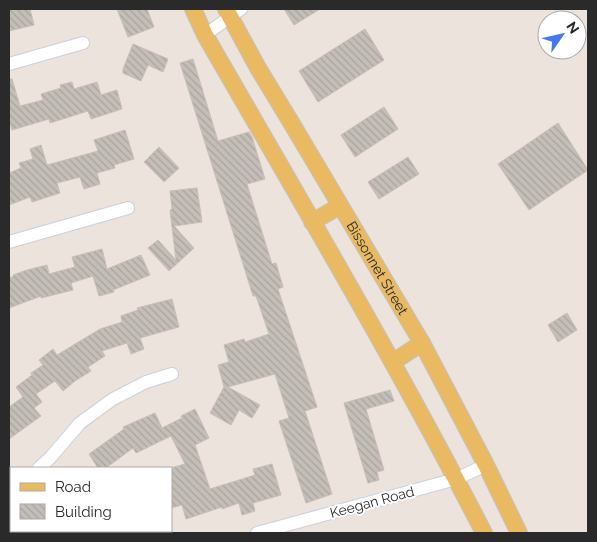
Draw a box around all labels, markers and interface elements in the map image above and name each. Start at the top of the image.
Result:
north arrow [537,10,587,60]
text: N [563,19,582,37]
street label: Bissonnet Street [344,218,411,318]
legend [10,467,172,532]
text: Road [55,478,91,496]
street label: Keegan Road [328,483,416,521]
text: Building [55,503,112,521]

